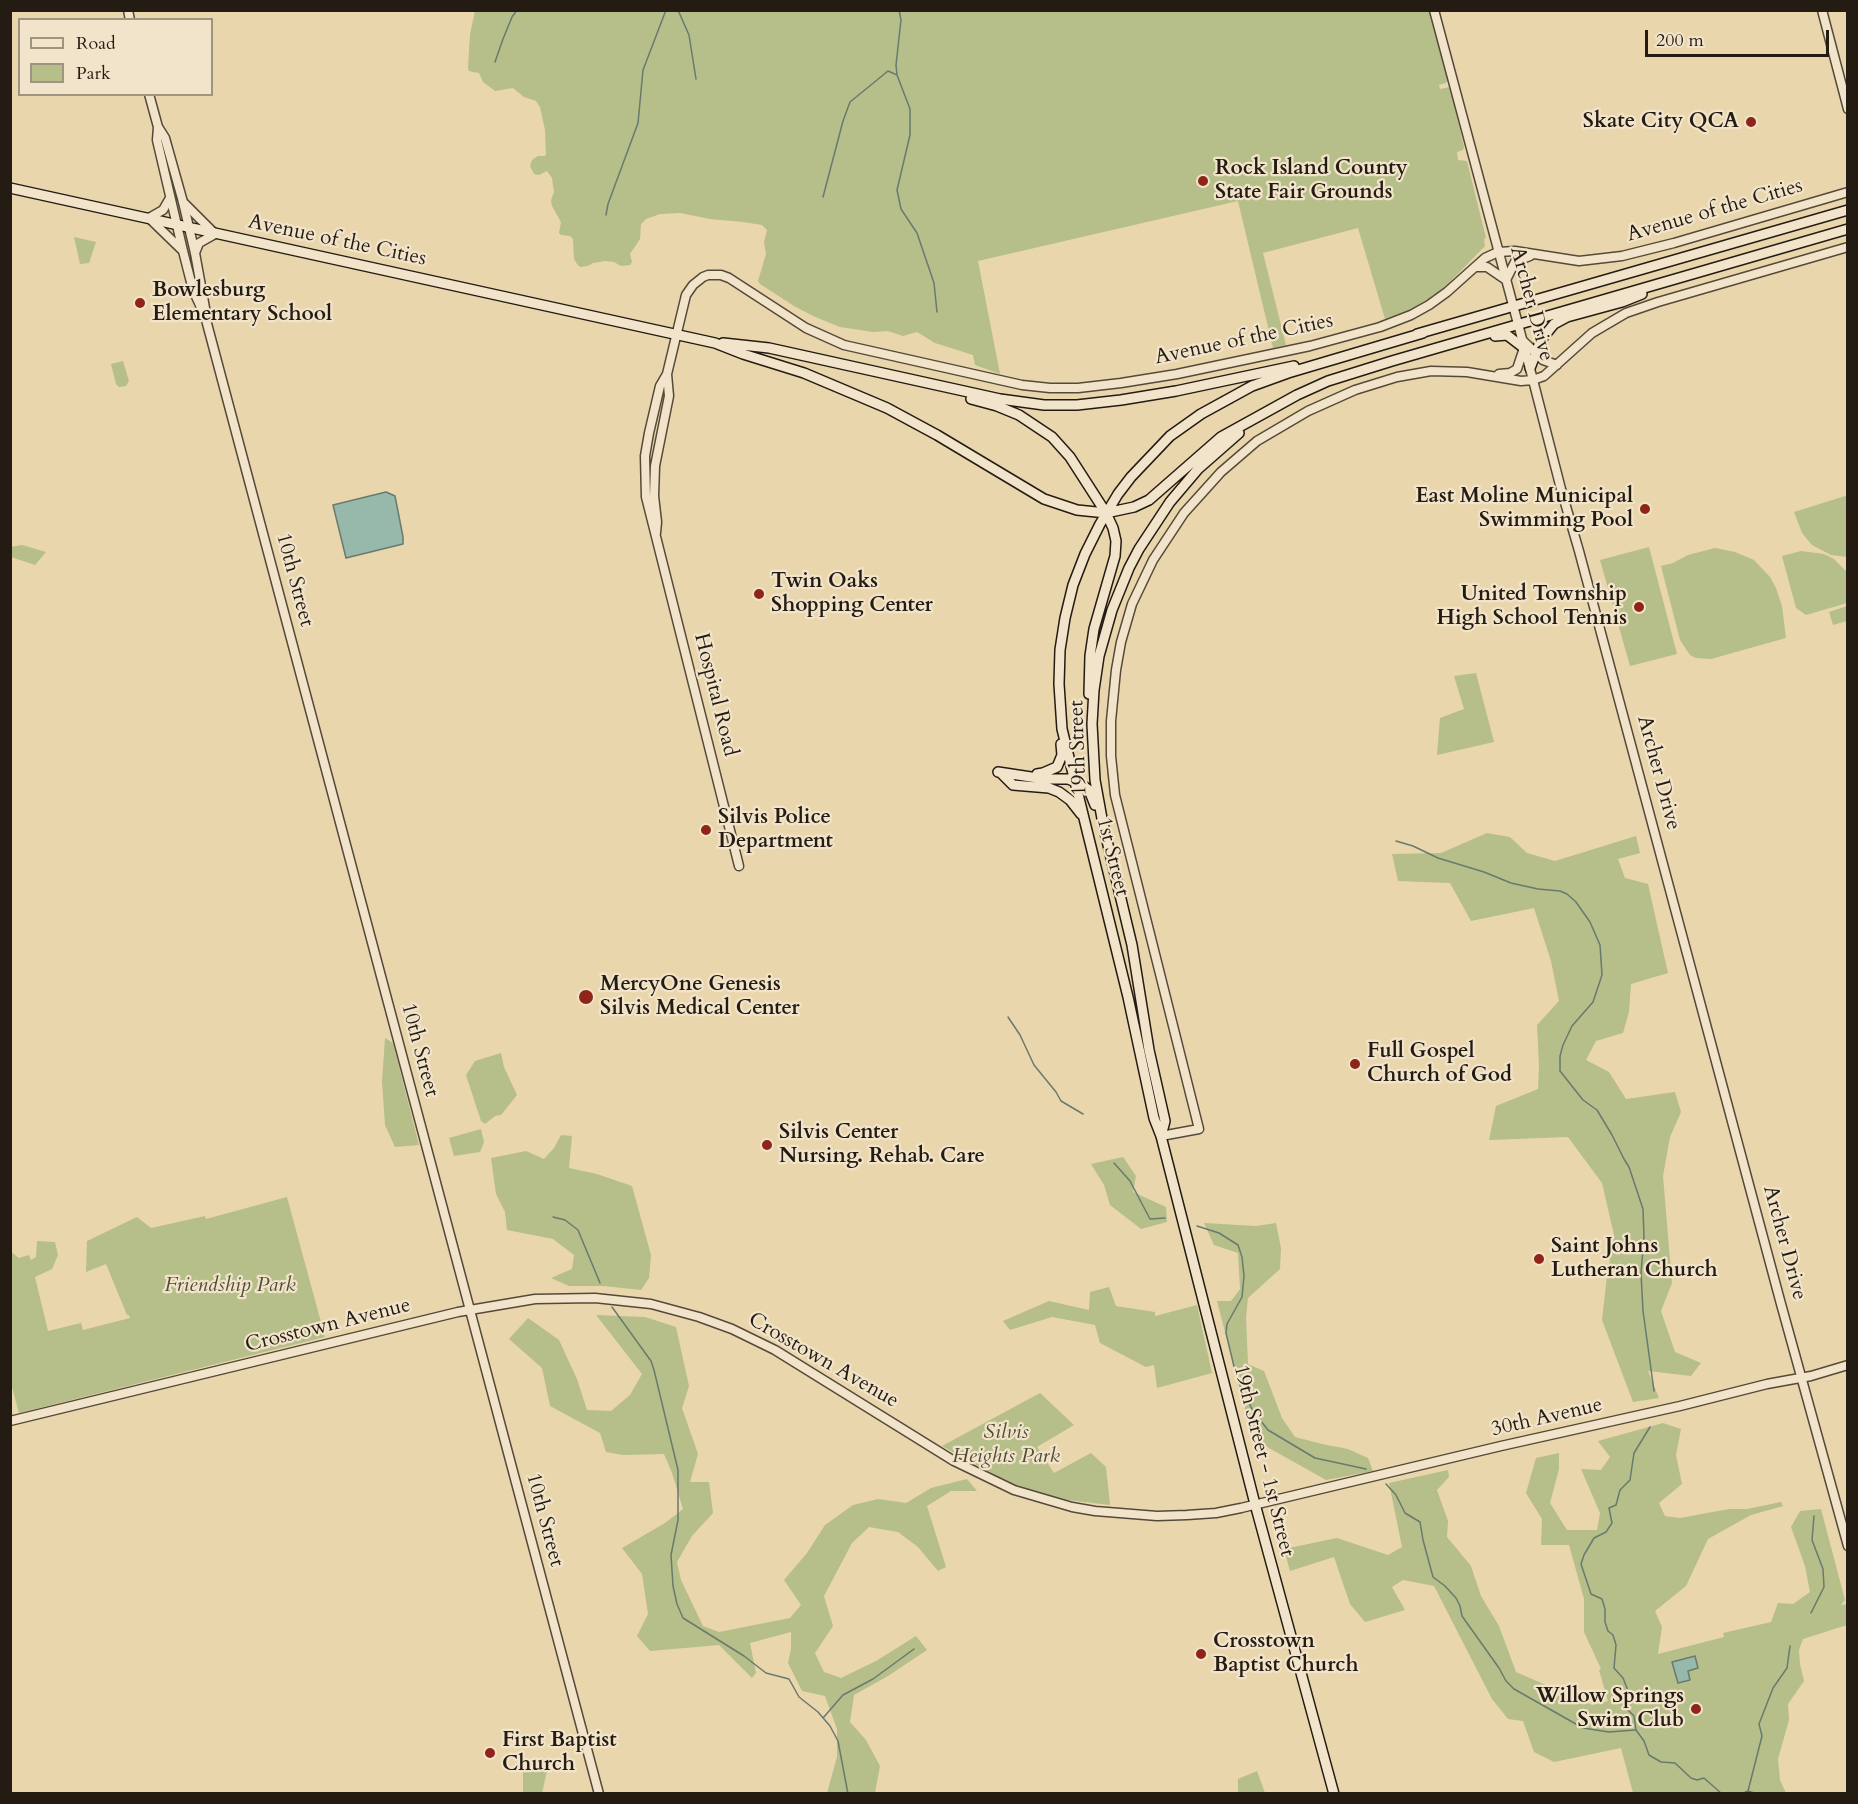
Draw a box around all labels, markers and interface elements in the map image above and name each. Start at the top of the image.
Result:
legend [18,18,213,96]
scale bar [1648,18,1832,56]
text: 200 m [1656,28,1704,53]
text: Road [76,31,116,56]
text: Park [76,61,111,86]
place label: Skate City QCA [1583,109,1739,135]
marker: Skate City QCA [1744,115,1758,129]
place label: Rock Island County State Fair Grounds [1215,156,1408,206]
marker: Rock Island County State Fair Grounds [1196,174,1210,188]
street label: Avenue of the Cities [1624,174,1806,248]
street label: Avenue of the Cities [246,210,428,272]
street label: Archer Drive [1504,244,1558,364]
place label: Bowlesburg Elementary School [152,278,332,328]
marker: Bowlesburg Elementary School [133,296,147,310]
street label: Avenue of the Cities [1153,309,1335,371]
place label: East Moline Municipal Swimming Pool [1415,484,1633,534]
marker: East Moline Municipal Swimming Pool [1638,502,1652,516]
street label: 10th Street [269,530,319,630]
place label: Twin Oaks Shopping Center [771,569,933,619]
place label: United Township High School Tennis [1436,582,1627,632]
marker: Twin Oaks Shopping Center [752,587,766,601]
marker: United Township High School Tennis [1632,600,1646,614]
street label: Hospital Road [688,631,742,759]
street label: 19th Street [1065,700,1093,796]
street label: Archer Drive [1631,713,1685,833]
place label: Silvis Police Department [718,805,833,855]
street label: 1st Street [1090,815,1134,899]
marker: Silvis Police Department [699,823,713,837]
place label: MercyOne Genesis Silvis Medical Center [600,972,800,1022]
marker: MercyOne Genesis Silvis Medical Center [577,988,595,1006]
street label: 10th Street [394,1000,444,1100]
place label: Full Gospel Church of God [1367,1039,1512,1089]
marker: Full Gospel Church of God [1348,1057,1362,1071]
place label: Silvis Center Nursing. Rehab. Care [779,1120,985,1170]
marker: Silvis Center Nursing. Rehab. Care [760,1138,774,1152]
street label: Archer Drive [1757,1183,1811,1303]
place label: Saint Johns Lutheran Church [1551,1234,1718,1284]
marker: Saint Johns Lutheran Church [1532,1252,1546,1266]
park label: Friendship Park [164,1273,296,1299]
street label: Crosstown Avenue [243,1293,413,1359]
street label: Crosstown Avenue [743,1308,903,1414]
street label: 19th Street - 1st Street [1227,1362,1299,1560]
street label: 30th Avenue [1489,1393,1605,1443]
park label: Silvis Heights Park [952,1420,1060,1470]
street label: 10th Street [519,1470,569,1570]
place label: Crosstown Baptist Church [1213,1629,1358,1679]
marker: Crosstown Baptist Church [1194,1647,1208,1661]
place label: Willow Springs Swim Club [1536,1684,1684,1734]
marker: Willow Springs Swim Club [1689,1702,1703,1716]
place label: First Baptist Church [502,1728,617,1778]
marker: First Baptist Church [483,1746,497,1760]

